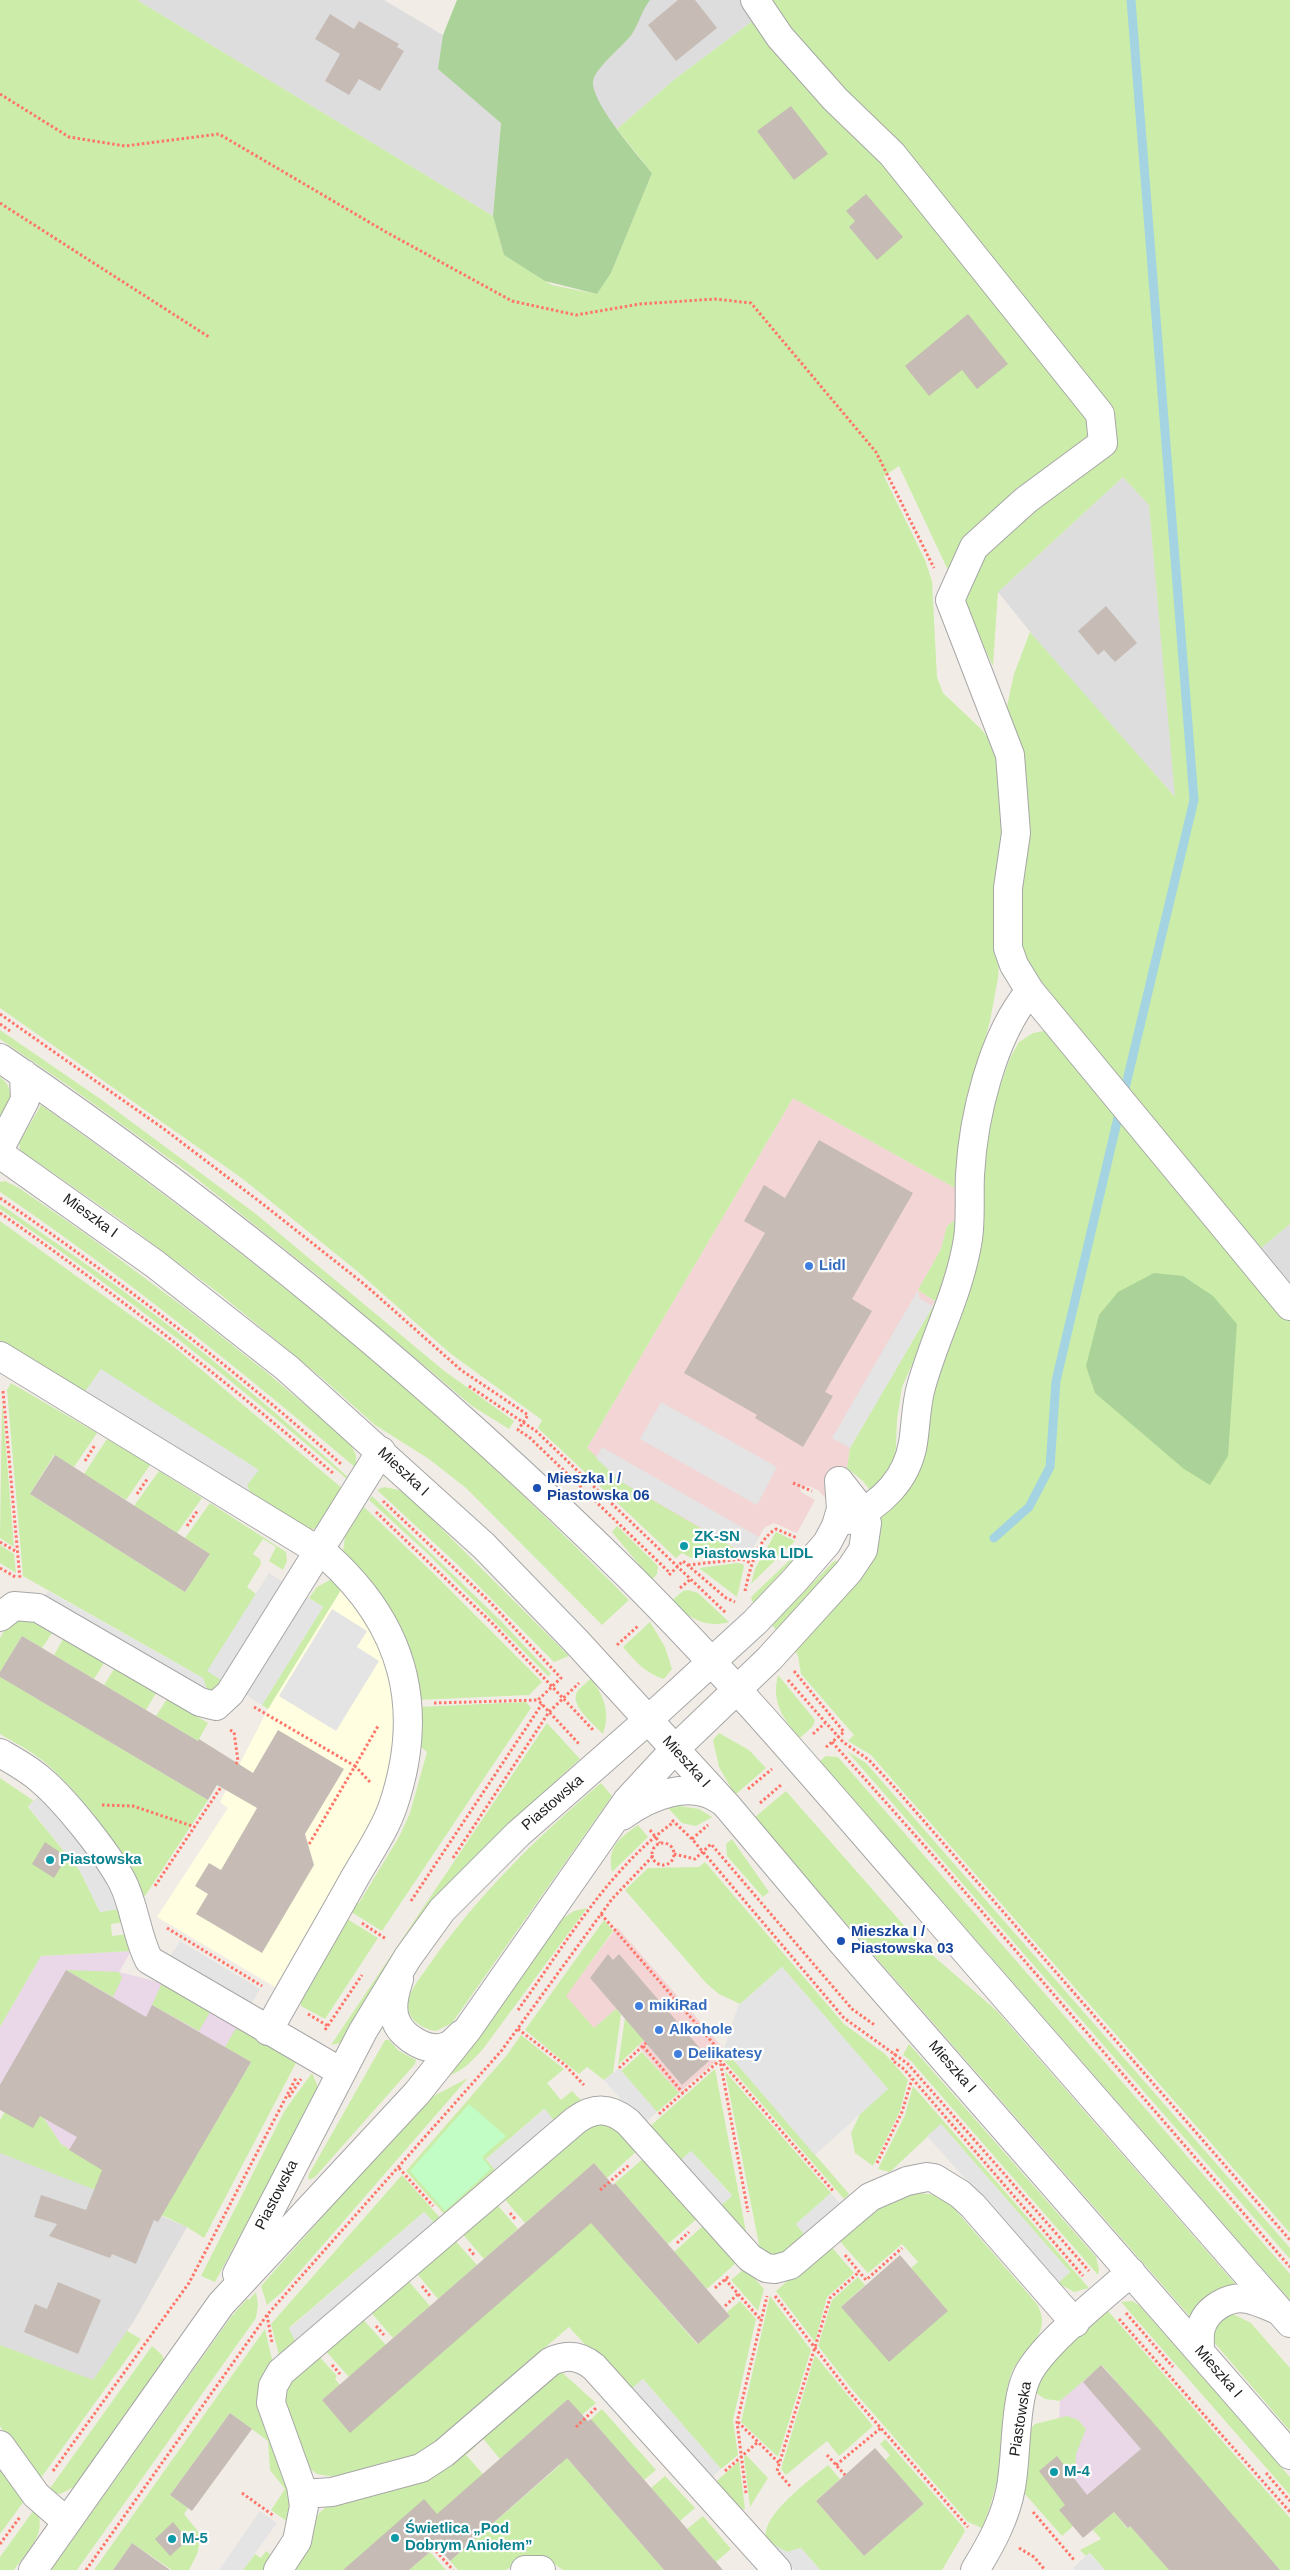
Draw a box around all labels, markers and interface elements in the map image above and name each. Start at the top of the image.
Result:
street label: Mieszka I [59,1190,121,1242]
place label: Lidl [819,1257,846,1275]
marker: Lidl [803,1260,815,1272]
street label: Mieszka I [374,1444,432,1500]
place label: Mieszka I / Piastowska 06 [547,1470,650,1505]
marker: Mieszka I / Piastowska 06 [531,1482,543,1494]
place label: ZK-SN Piastowska LIDL [694,1528,813,1563]
marker: ZK-SN Piastowska LIDL [678,1540,690,1552]
street label: Mieszka I [658,1732,714,1792]
street label: Piastowska [518,1771,588,1835]
place label: Piastowska [60,1851,142,1869]
marker: Piastowska [44,1854,56,1866]
place label: Mieszka I / Piastowska 03 [851,1923,954,1958]
marker: Mieszka I / Piastowska 03 [835,1935,847,1947]
place label: mikiRad [649,1997,707,2015]
marker: mikiRad [633,2000,645,2012]
place label: Alkohole [669,2021,732,2039]
marker: Alkohole [653,2024,665,2036]
street label: Mieszka I [924,2037,980,2097]
place label: Delikatesy [688,2045,762,2063]
marker: Delikatesy [672,2048,684,2060]
street label: Piastowska [252,2157,302,2233]
street label: Mieszka I [1190,2342,1246,2402]
street label: Piastowska [1006,2380,1036,2458]
place label: M-4 [1064,2463,1090,2481]
marker: M-4 [1048,2466,1060,2478]
place label: Świetlica „Pod Dobrym Aniołem” [405,2520,533,2555]
place label: M-5 [182,2530,208,2548]
marker: Świetlica „Pod Dobrym Aniołem” [389,2532,401,2544]
marker: M-5 [166,2533,178,2545]

